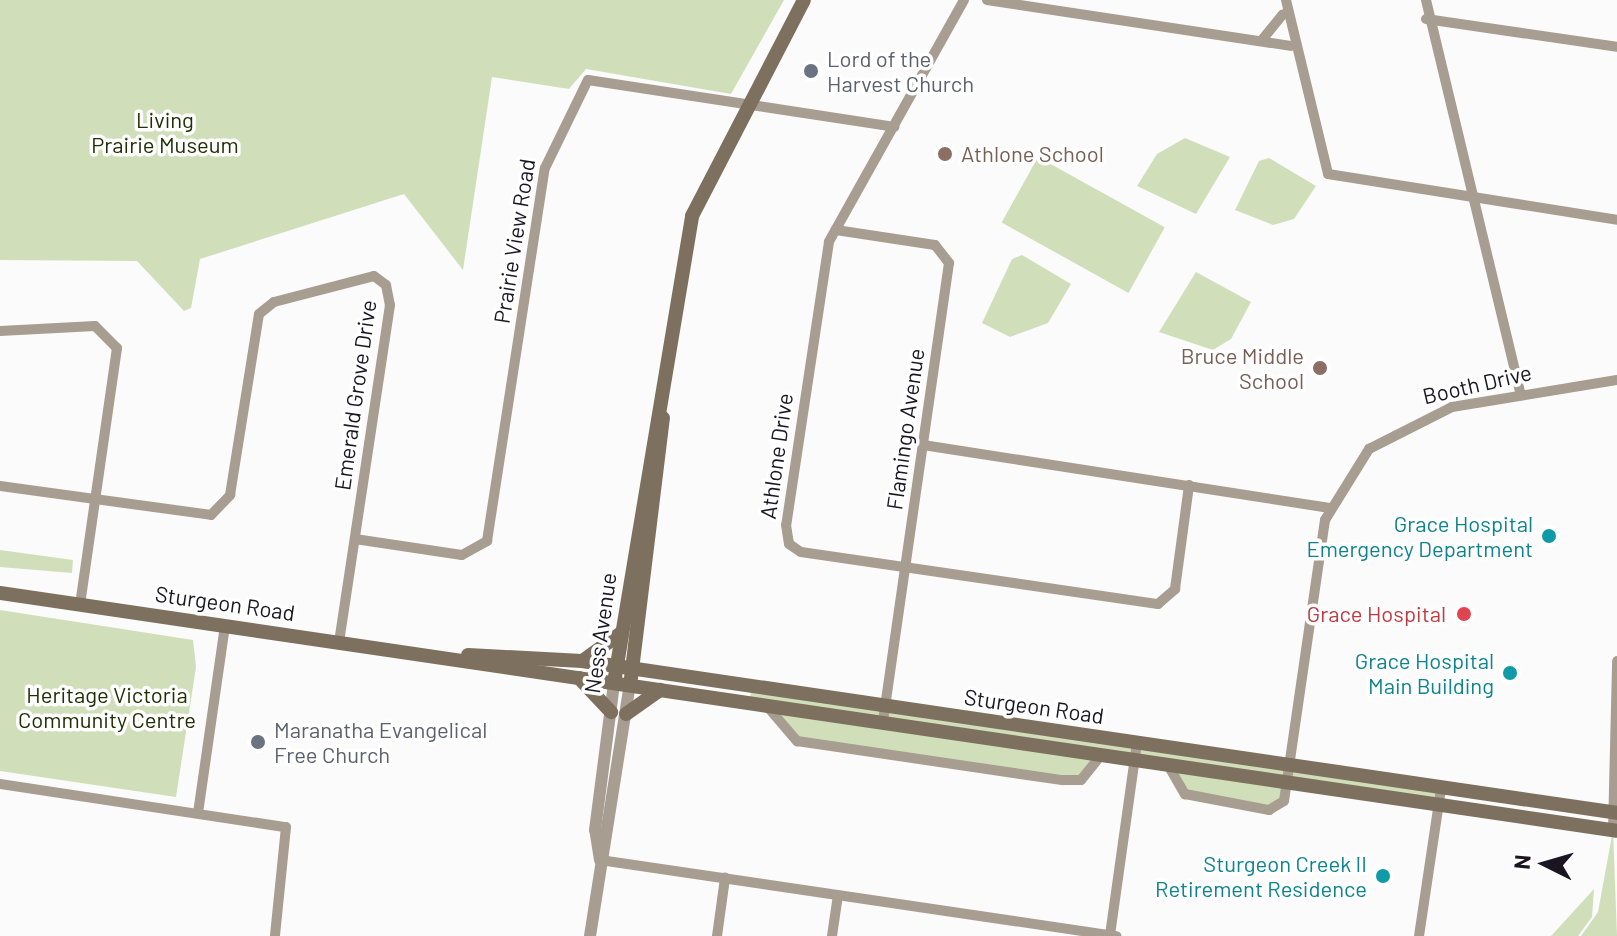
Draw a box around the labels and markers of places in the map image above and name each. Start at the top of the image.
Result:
place label: Lord of the Harvest Church [827,45,974,96]
marker: Lord of the Harvest Church [802,62,820,80]
place label: Athlone School [961,141,1104,167]
marker: Athlone School [936,145,954,163]
place label: Bruce Middle School [1181,342,1304,394]
marker: Bruce Middle School [1311,359,1329,377]
place label: Grace Hospital Emergency Department [1306,510,1533,562]
marker: Grace Hospital Emergency Department [1540,527,1558,545]
place label: Grace Hospital [1307,601,1446,627]
marker: Grace Hospital [1453,603,1475,625]
place label: Grace Hospital Main Building [1355,647,1494,698]
marker: Grace Hospital Main Building [1501,664,1519,682]
place label: Maranatha Evangelical Free Church [274,716,487,768]
marker: Maranatha Evangelical Free Church [249,733,267,751]
place label: Sturgeon Creek II Retirement Residence [1155,850,1367,902]
marker: Sturgeon Creek II Retirement Residence [1374,867,1392,885]

